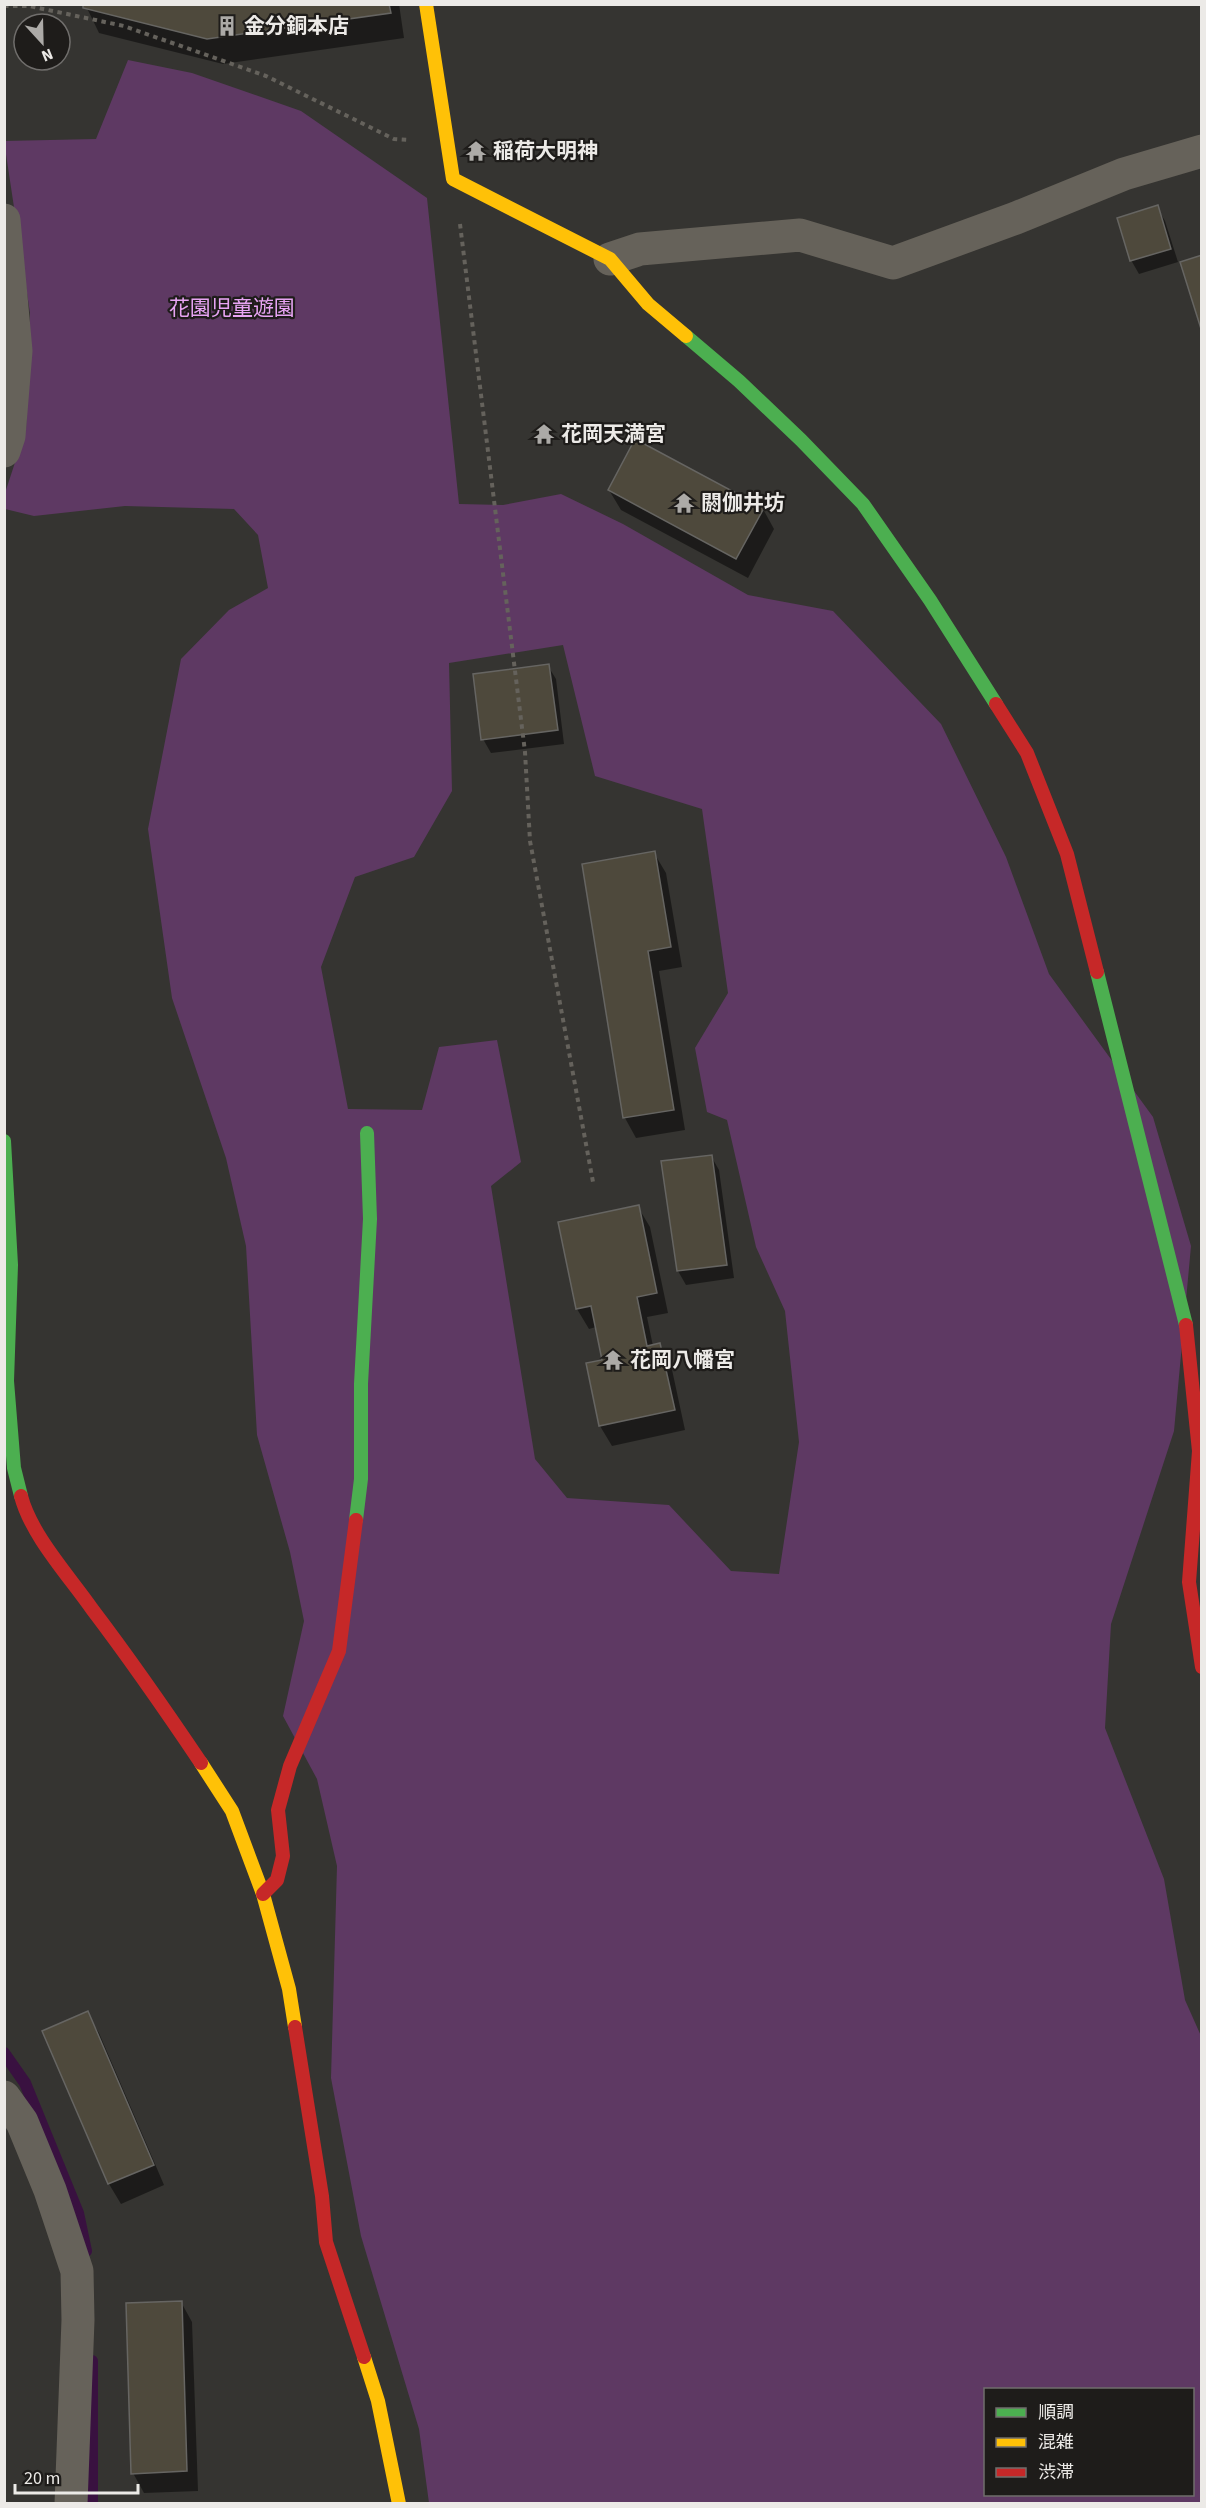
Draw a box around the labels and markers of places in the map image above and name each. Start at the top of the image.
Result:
place label: 金分銅本店 [244,11,349,41]
building icon: 金分銅本店 [215,14,239,38]
place label: 稲荷大明神 [493,136,598,166]
temple icon: 稲荷大明神 [464,139,488,163]
place label: 花岡天満宮 [561,419,666,449]
temple icon: 花岡天満宮 [532,422,556,446]
place label: 閼伽井坊 [701,488,785,518]
temple icon: 閼伽井坊 [672,491,696,515]
place label: 花岡八幡宮 [630,1345,735,1375]
temple icon: 花岡八幡宮 [601,1348,625,1372]

